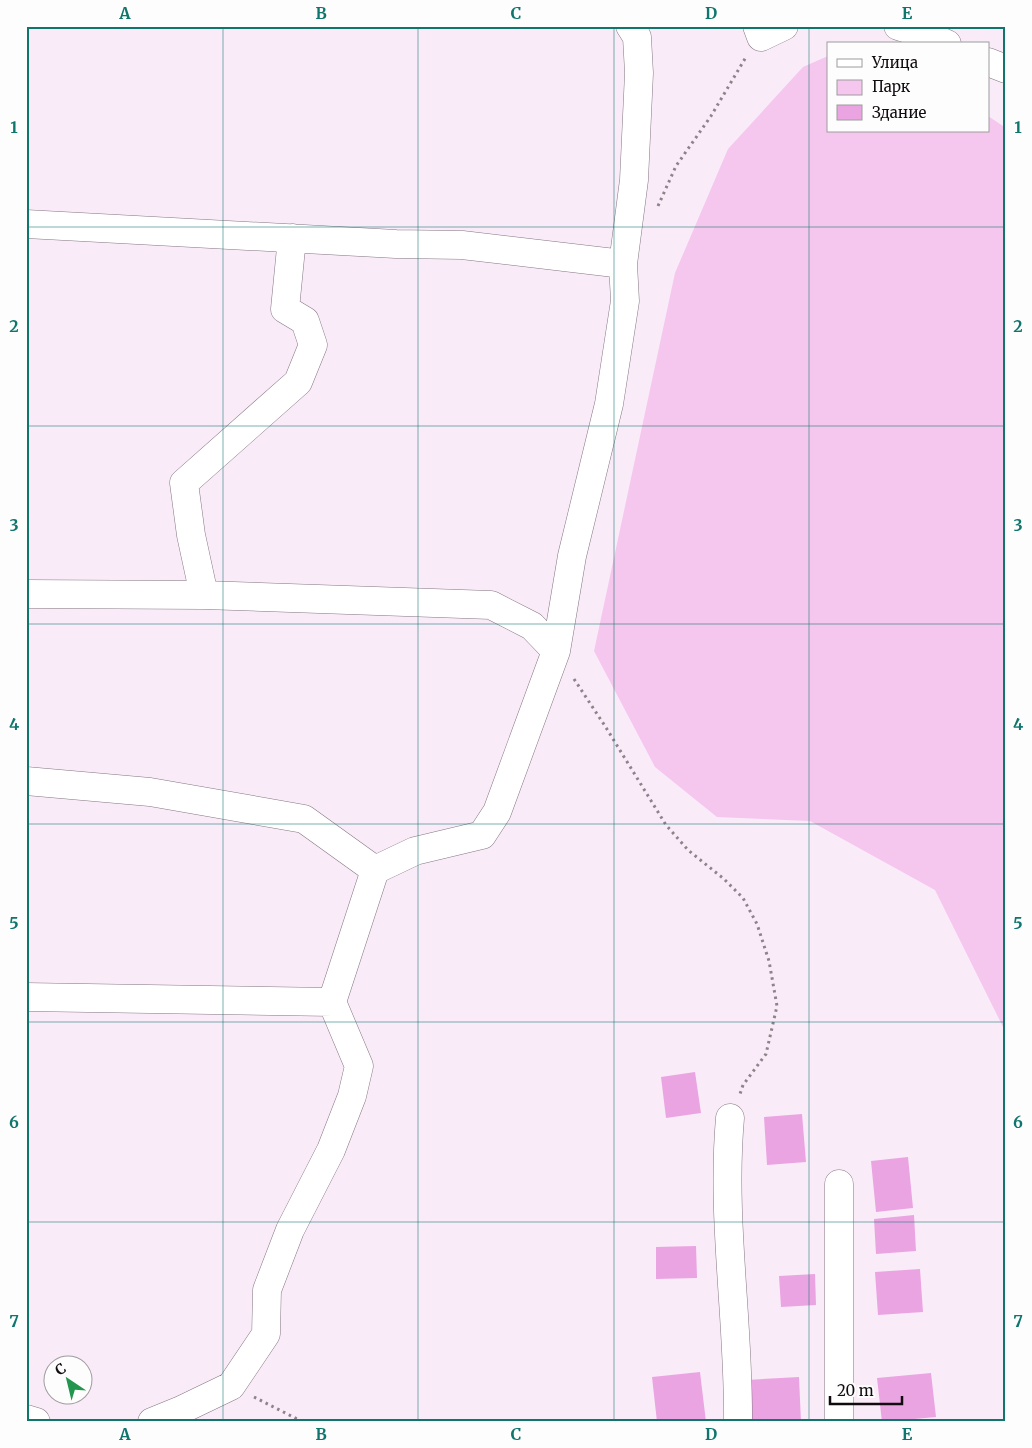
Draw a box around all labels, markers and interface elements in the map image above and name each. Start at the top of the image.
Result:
text: A [118,3,131,23]
text: B [315,3,327,23]
text: C [511,3,521,23]
text: D [705,3,717,23]
text: E [902,3,913,23]
legend [827,42,990,132]
text: Улица [871,53,918,72]
text: Парк [872,77,911,96]
text: Здание [872,103,926,122]
text: 1 [10,117,18,137]
text: 1 [1014,117,1022,137]
text: 2 [9,316,19,336]
text: 2 [1013,316,1023,336]
text: 3 [9,515,19,535]
text: 3 [1013,515,1023,535]
text: 4 [9,714,19,734]
text: 4 [1013,714,1023,734]
text: 5 [9,913,19,933]
text: 5 [1013,913,1023,933]
text: 6 [9,1112,19,1132]
text: 6 [1013,1112,1023,1132]
text: 7 [9,1311,19,1331]
text: 7 [1013,1311,1023,1331]
north arrow [42,1356,92,1406]
text: С [52,1359,70,1379]
scale bar [830,1373,902,1405]
text: 20 m [837,1381,874,1400]
text: A [118,1424,131,1444]
text: B [315,1424,327,1444]
text: C [511,1424,521,1444]
text: D [705,1424,717,1444]
text: E [902,1424,913,1444]

